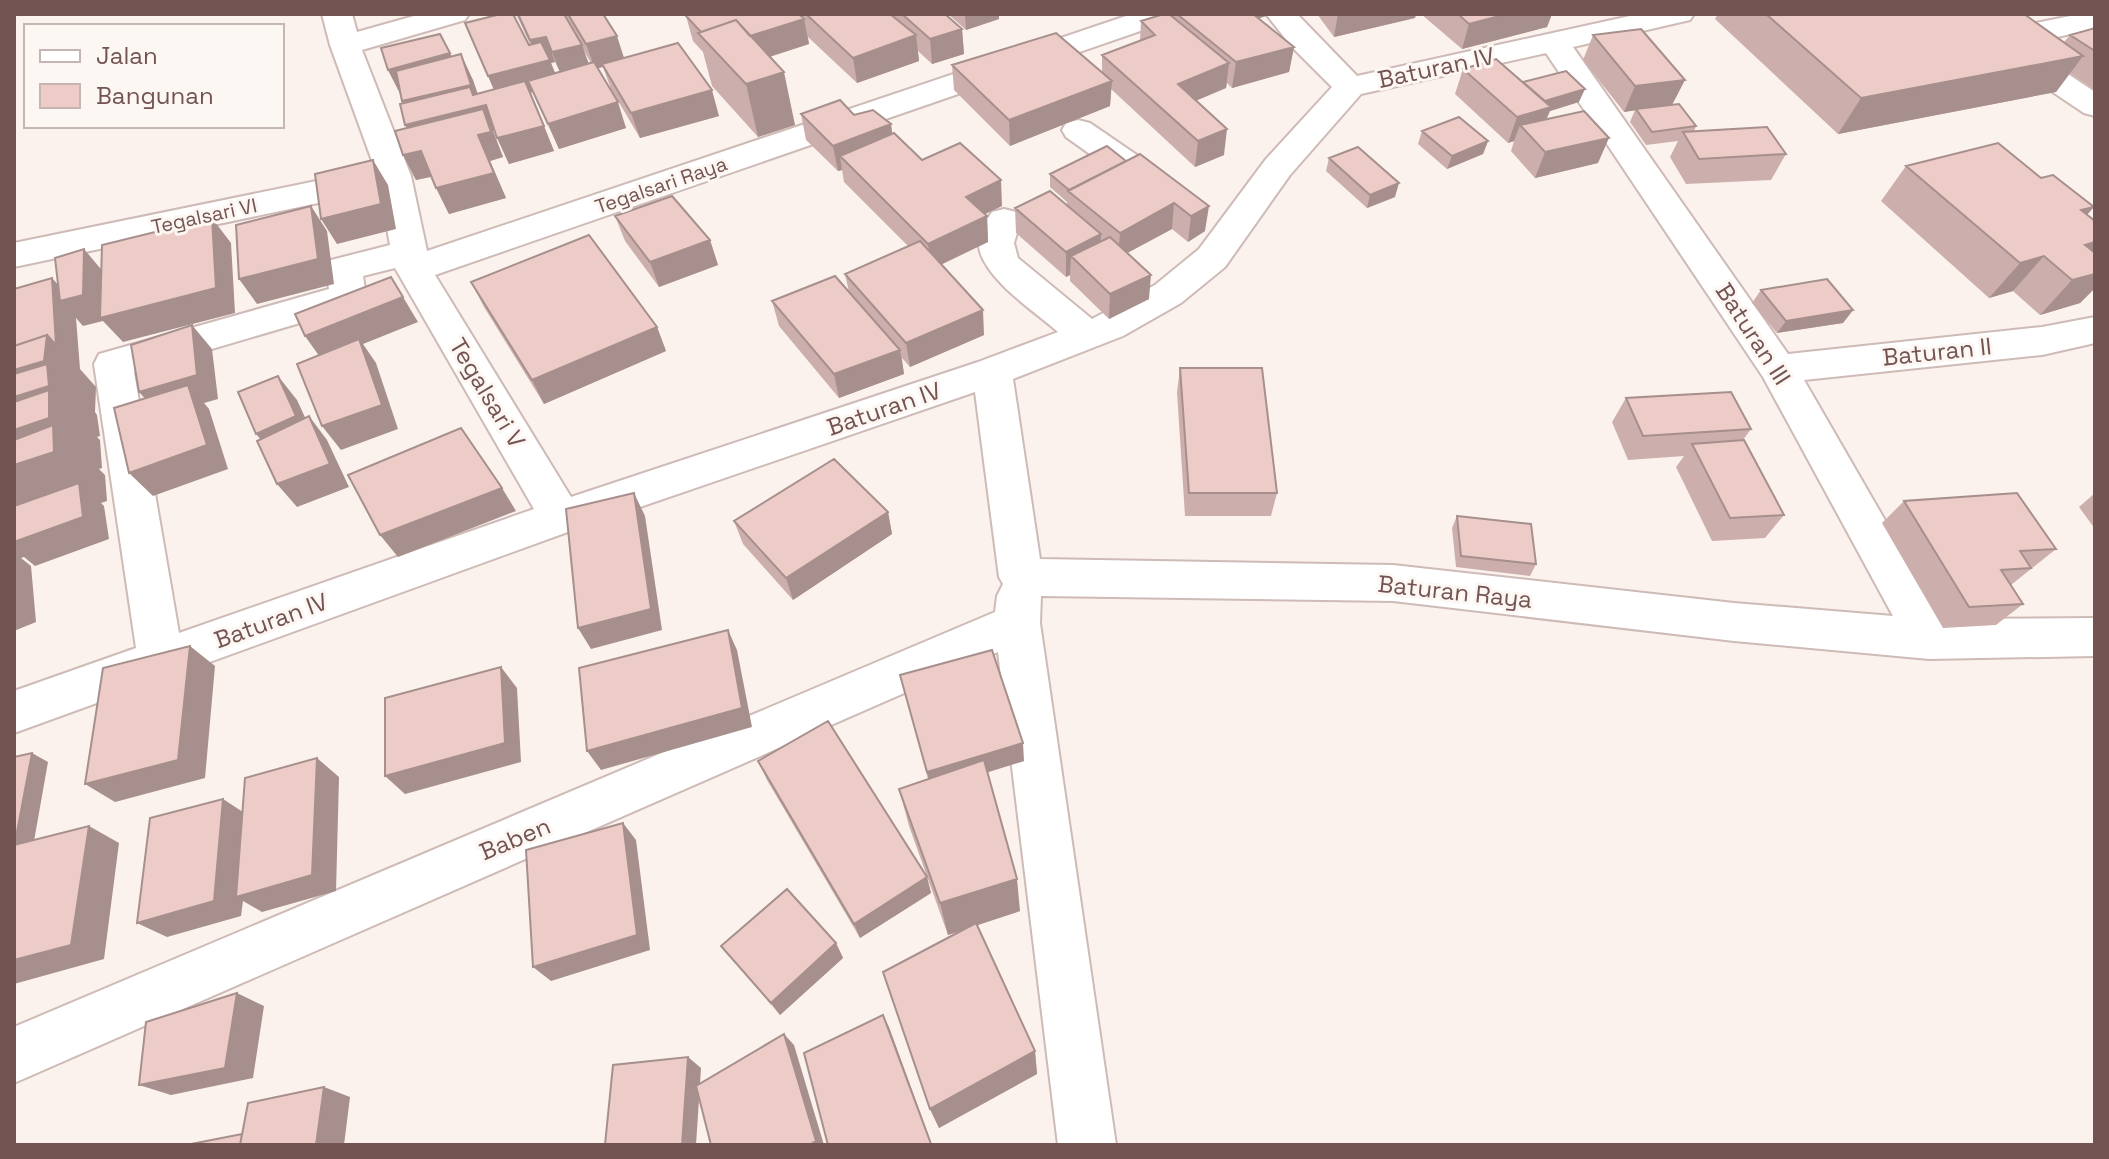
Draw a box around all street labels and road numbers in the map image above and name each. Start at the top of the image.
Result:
street label: Baturan IV [1375,40,1497,95]
street label: Tegalsari Raya [592,150,730,220]
street label: Tegalsari VI [149,192,259,240]
street label: Baturan III [1709,277,1798,391]
street label: Baturan II [1881,330,1993,373]
street label: Tegalsari V [442,332,532,454]
street label: Baturan IV [823,375,945,443]
street label: Baturan Raya [1376,568,1534,615]
street label: Baturan IV [210,586,332,655]
street label: Baben [475,810,555,867]

